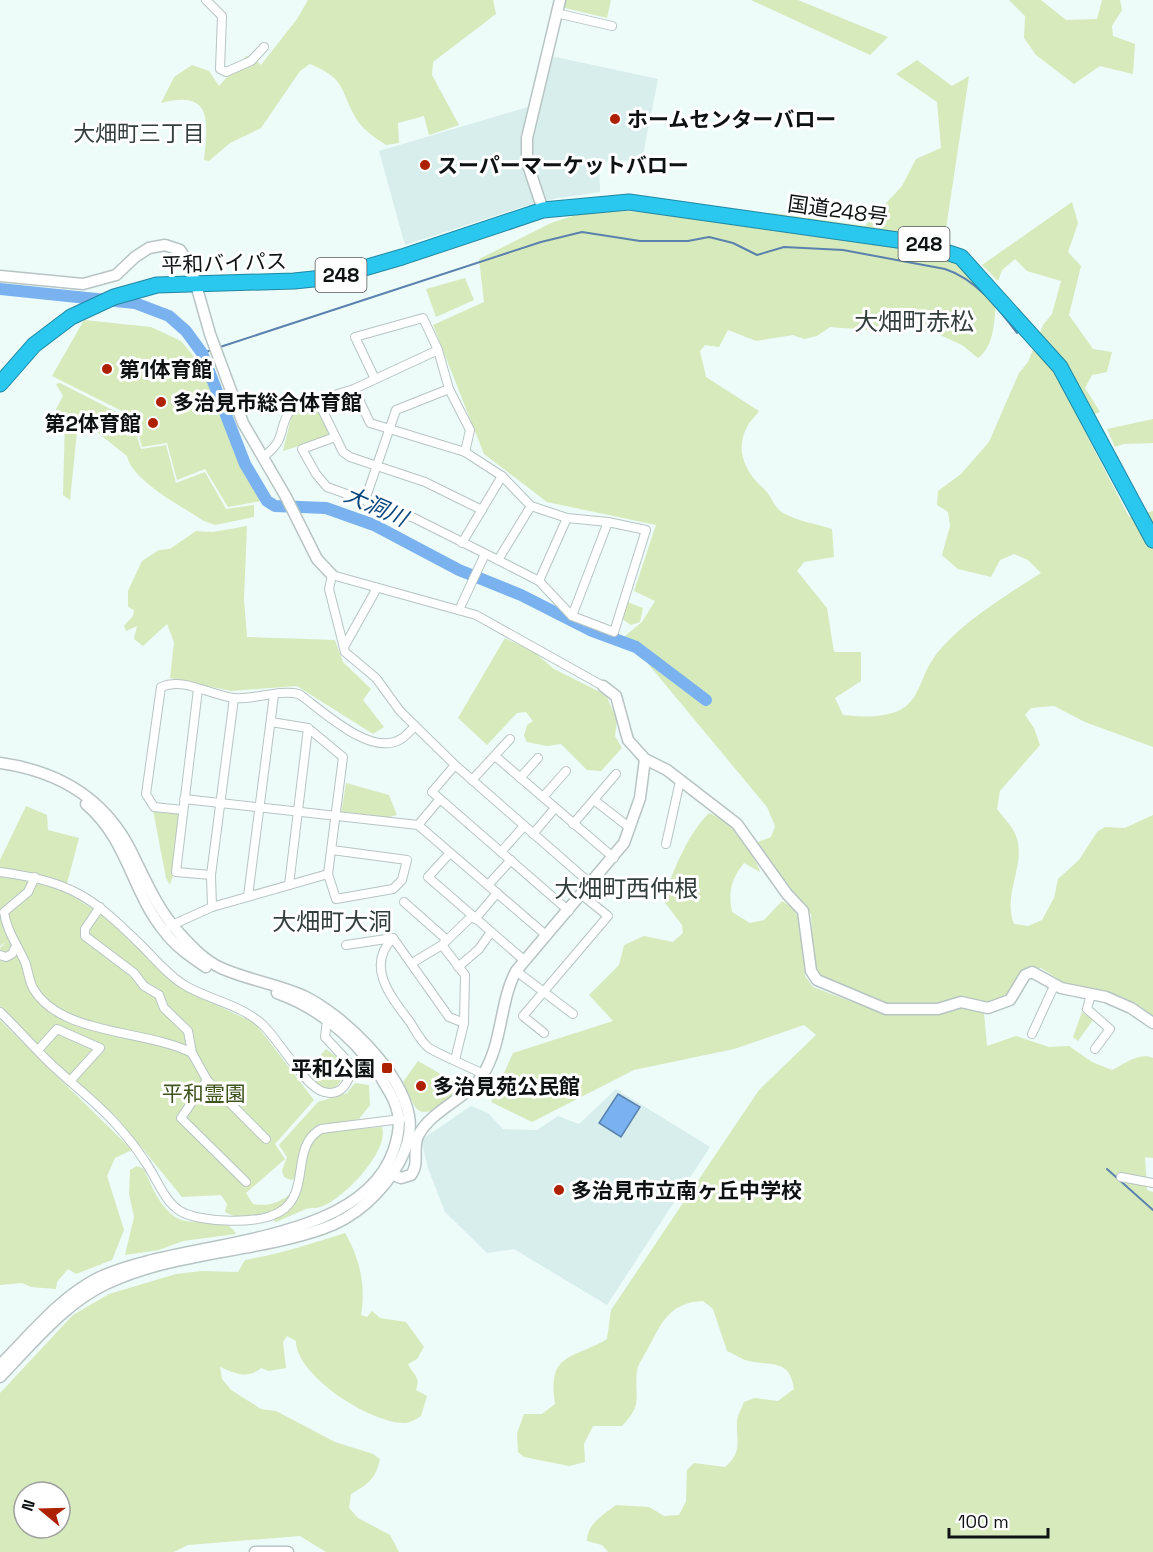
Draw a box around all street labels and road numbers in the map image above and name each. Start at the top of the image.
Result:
street label: 国道248号 [786,190,890,230]
road number: 248 [898,227,950,261]
street label: 平和バイパス [161,247,287,279]
road number: 248 [316,258,366,292]

